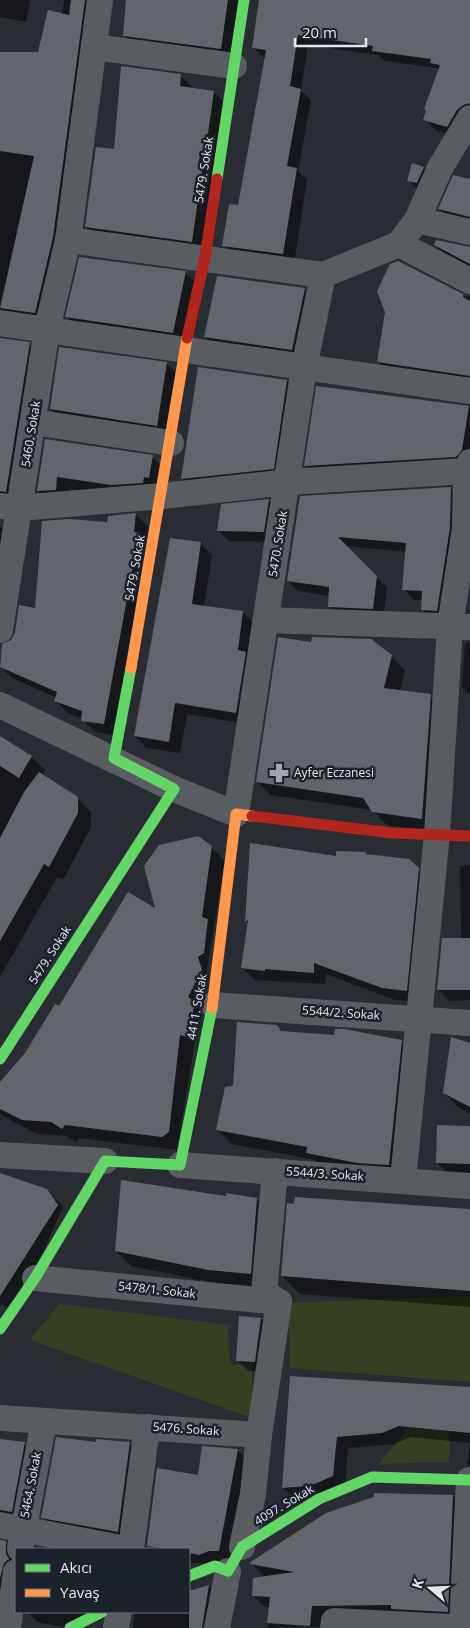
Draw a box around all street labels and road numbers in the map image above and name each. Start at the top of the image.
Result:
street label: 5479. Sokak [190,135,217,204]
street label: 5460. Sokak [17,399,44,468]
street label: 5470. Sokak [264,509,291,578]
street label: 5479. Sokak [120,533,149,602]
street label: 5479. Sokak [24,922,75,987]
street label: 4411. Sokak [182,972,211,1041]
street label: 5544/2. Sokak [302,1001,381,1024]
street label: 5544/3. Sokak [286,1162,365,1185]
street label: 5478/1. Sokak [117,1277,197,1302]
street label: 5476. Sokak [152,1418,221,1439]
street label: 5464. Sokak [16,1450,45,1519]
street label: 4097. Sokak [251,1480,317,1529]

